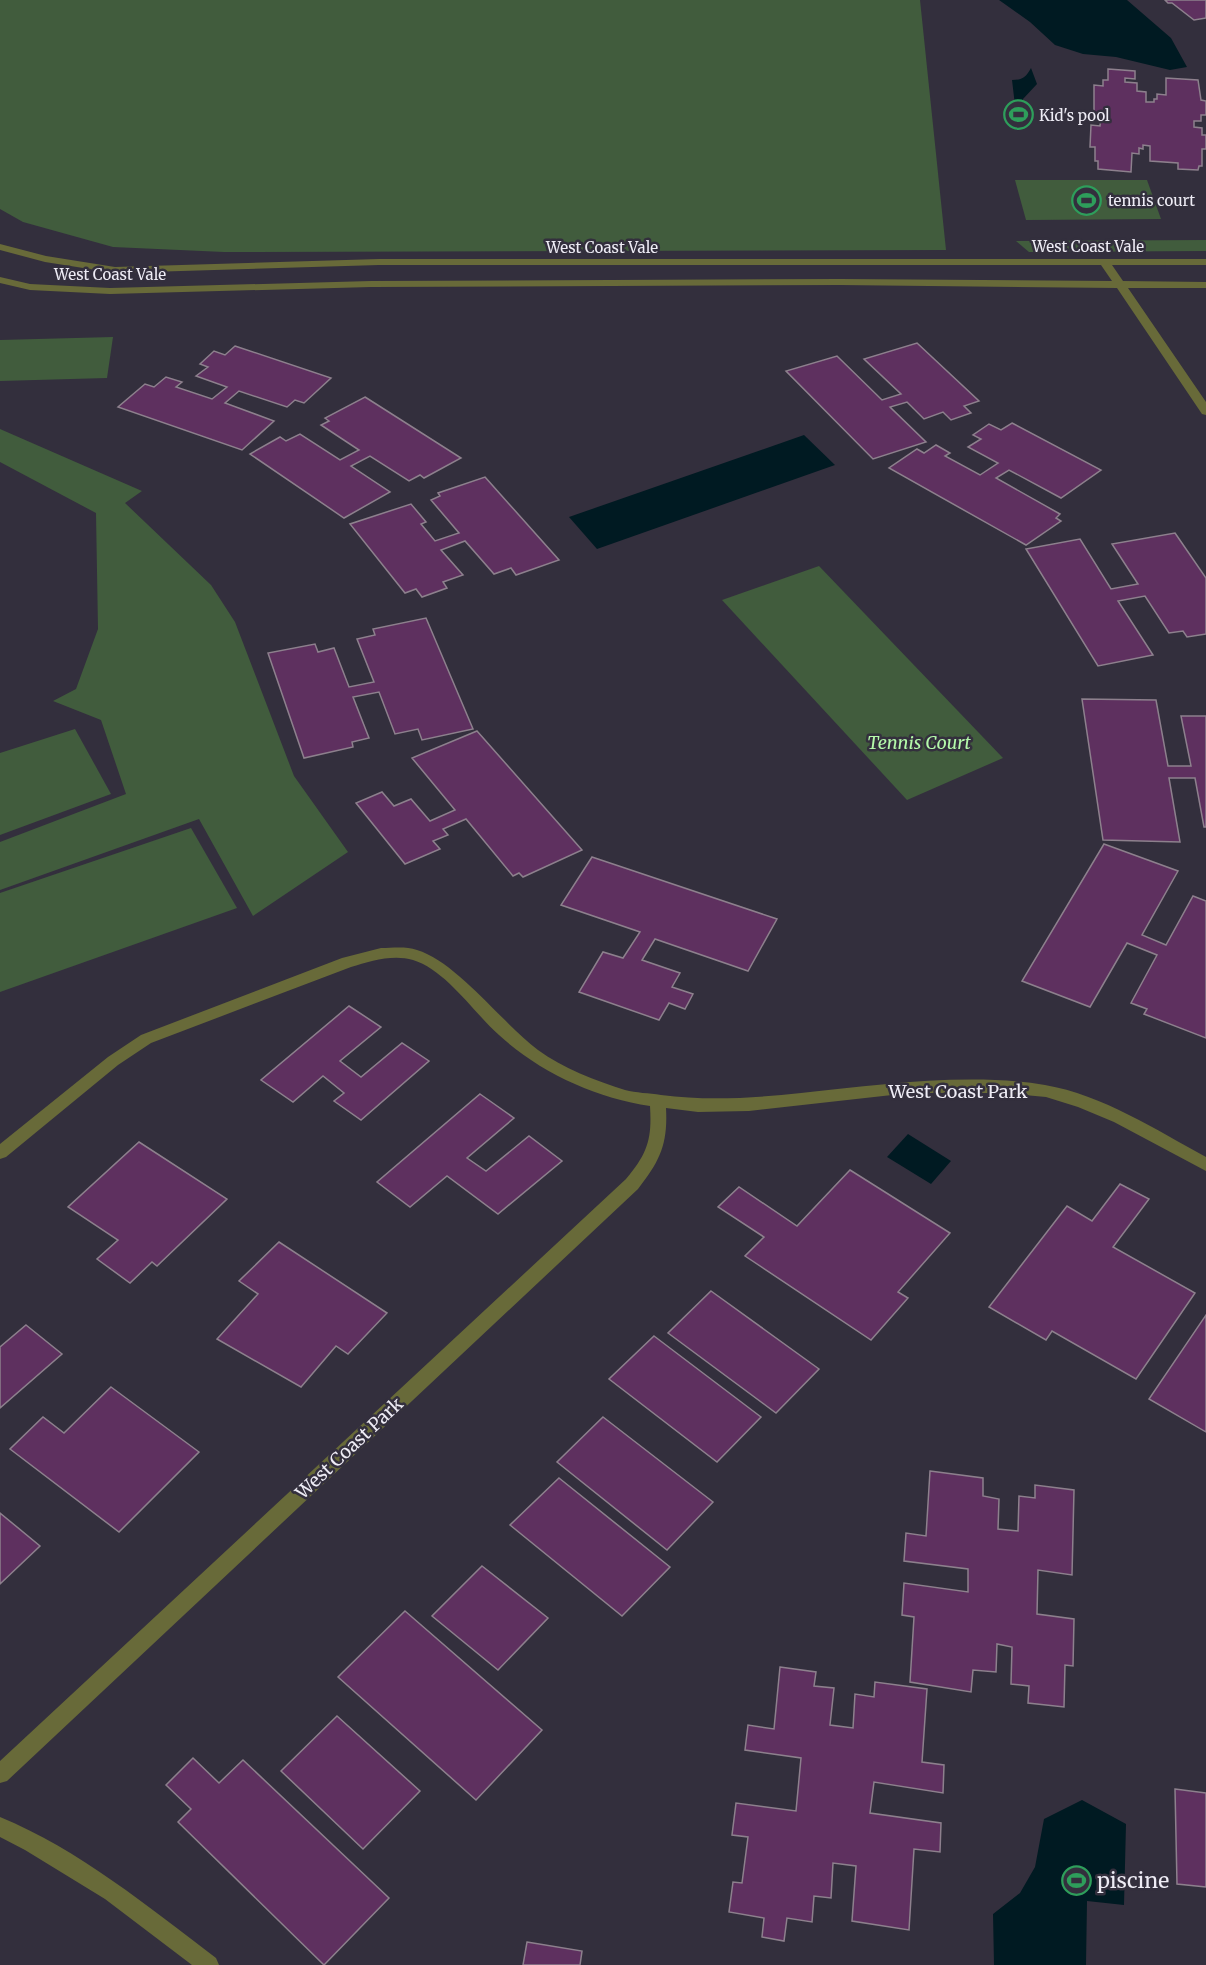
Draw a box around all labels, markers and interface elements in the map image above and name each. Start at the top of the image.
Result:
sports icon: Kid's pool [1002,99,1034,131]
place label: Kid's pool [1039,106,1110,125]
sports icon: tennis court [1071,184,1103,216]
place label: tennis court [1108,191,1195,210]
street label: West Coast Vale [1031,237,1144,256]
street label: West Coast Vale [545,238,658,257]
street label: West Coast Vale [53,265,166,284]
park label: Tennis Court [867,731,972,754]
street label: West Coast Park [888,1080,1028,1103]
street label: West Coast Park [290,1392,408,1504]
sports icon: piscine [1060,1864,1092,1896]
place label: piscine [1097,1867,1169,1894]

